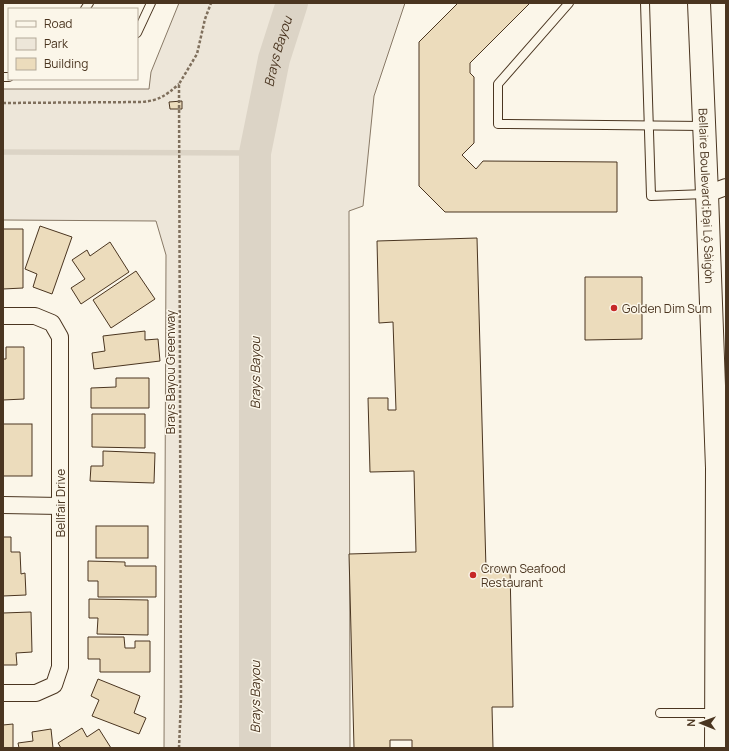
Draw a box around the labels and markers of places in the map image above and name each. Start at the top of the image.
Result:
place label: Golden Dim Sum [622,300,712,317]
marker: Golden Dim Sum [609,303,619,313]
place label: Crown Seafood Restaurant [481,560,566,591]
marker: Crown Seafood Restaurant [468,570,478,580]

